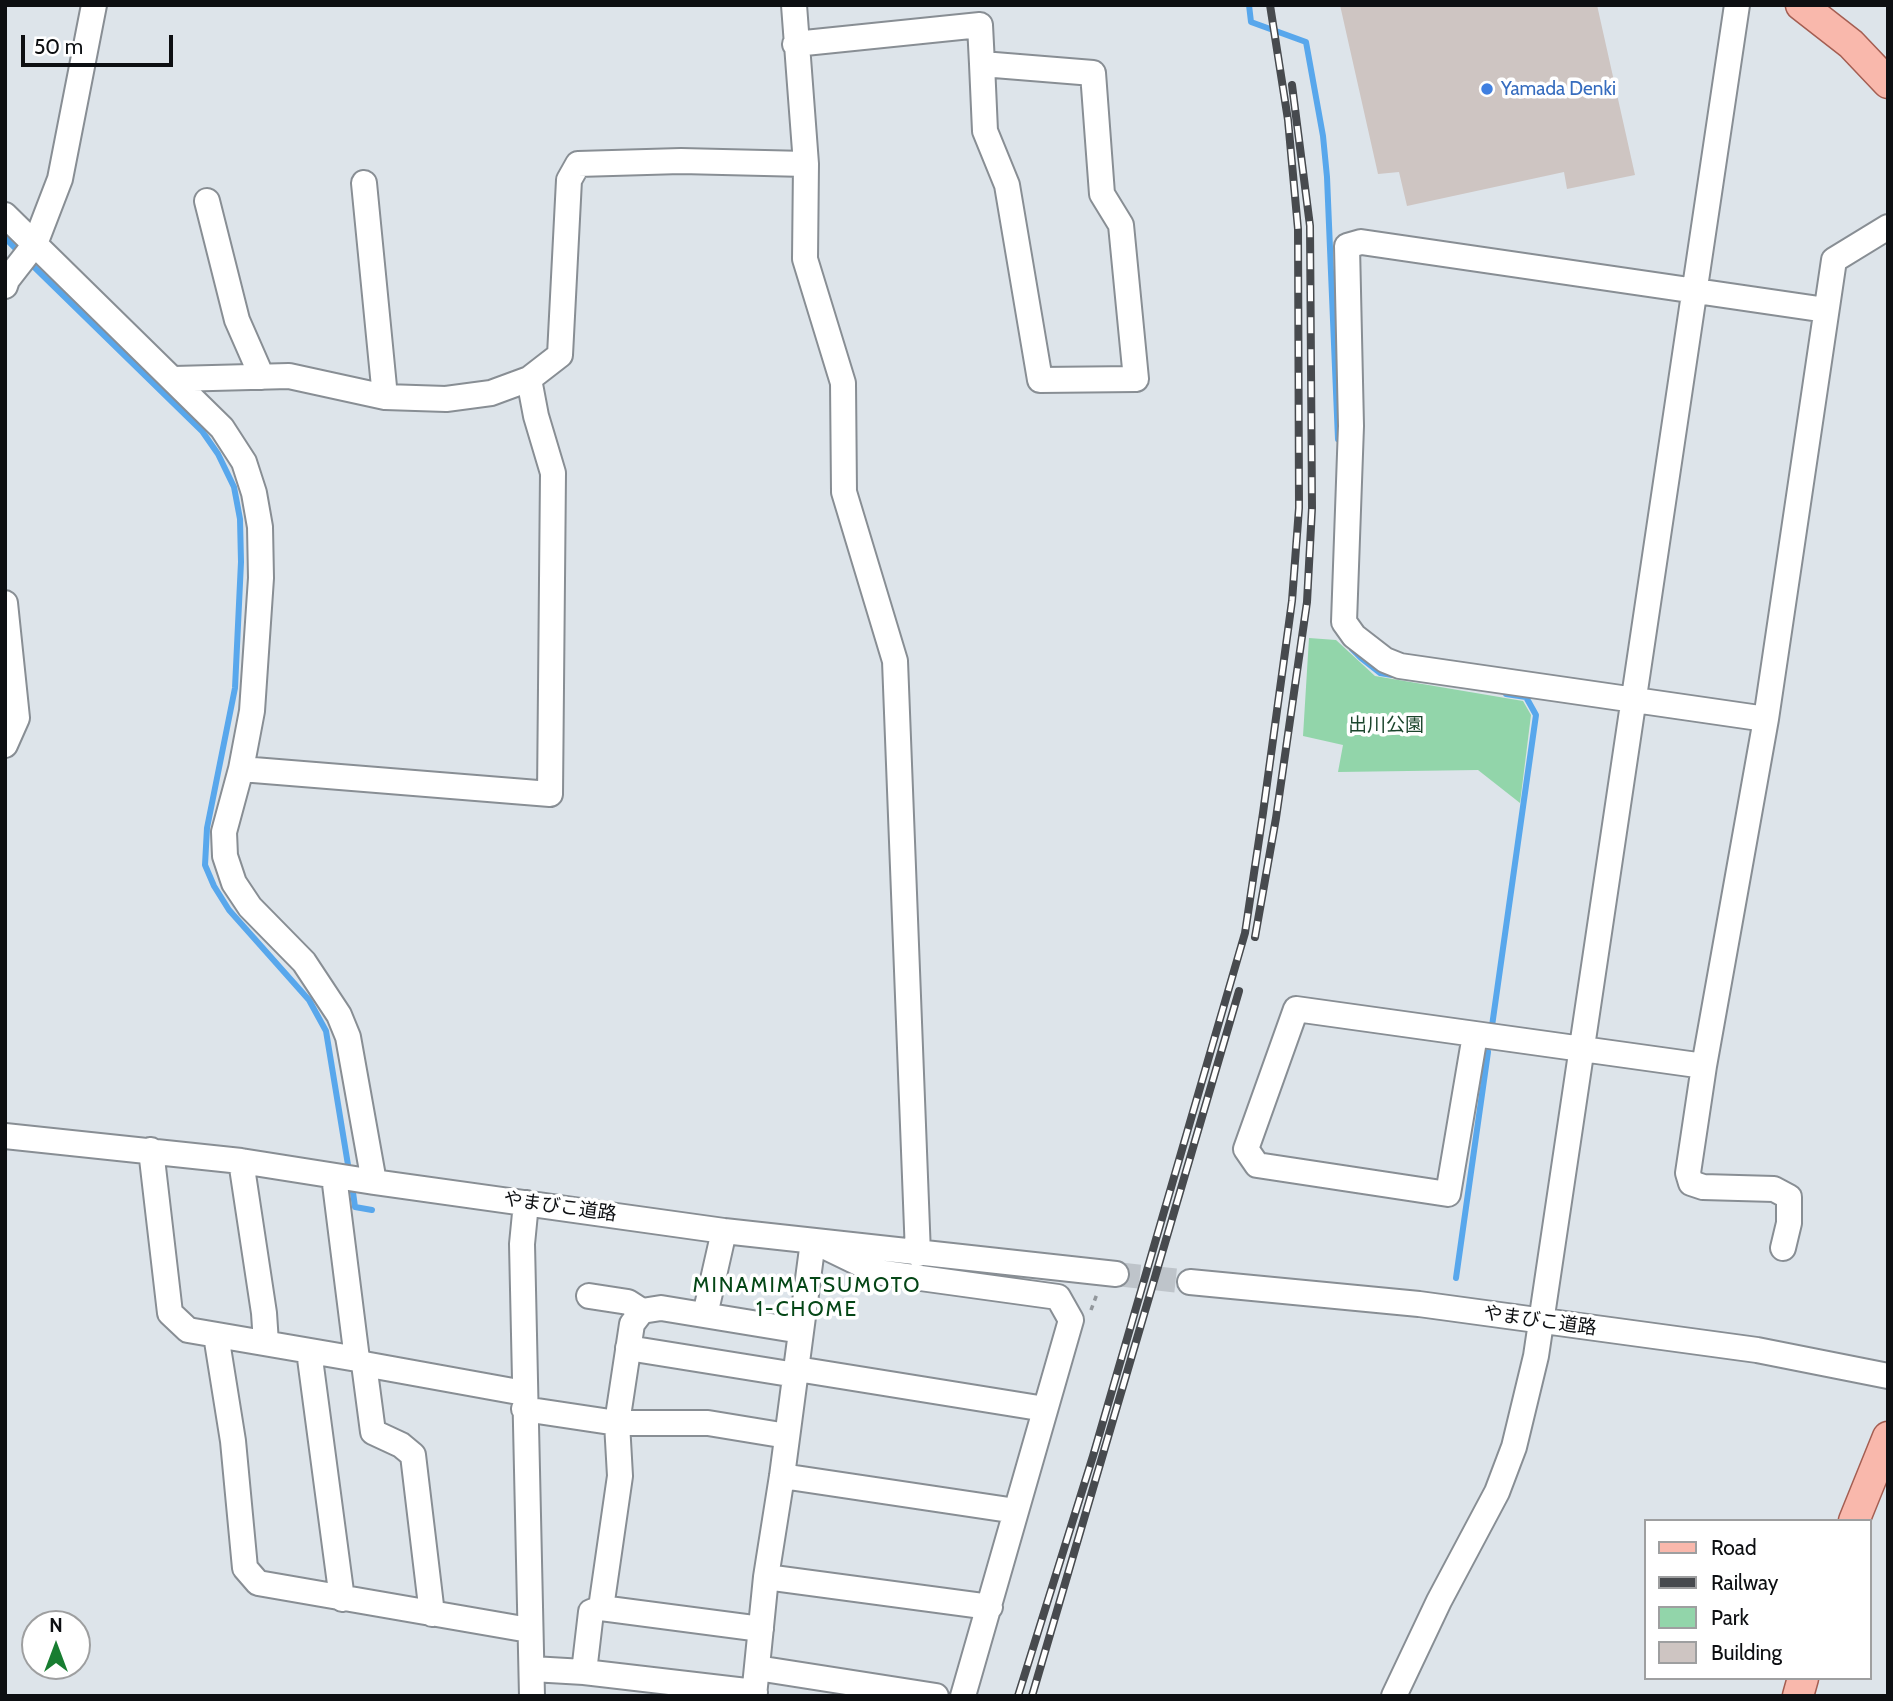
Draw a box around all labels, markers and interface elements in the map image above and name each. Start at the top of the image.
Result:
scale bar [24,21,177,65]
text: 50 m [34,34,83,59]
place label: Yamada Denki [1501,78,1616,100]
marker: Yamada Denki [1479,81,1495,97]
park label: 出川公園 [1348,714,1424,736]
street label: やまびこ道路 [502,1188,618,1226]
district label: MINAMIMATSUMOTO 1-CHOME [694,1273,920,1323]
street label: やまびこ道路 [1482,1302,1598,1340]
legend [1644,1519,1872,1680]
text: Road [1711,1535,1757,1560]
text: Railway [1711,1570,1778,1595]
text: Park [1711,1605,1749,1630]
north arrow [21,1610,91,1680]
text: N [49,1614,63,1637]
text: Building [1711,1640,1782,1665]

